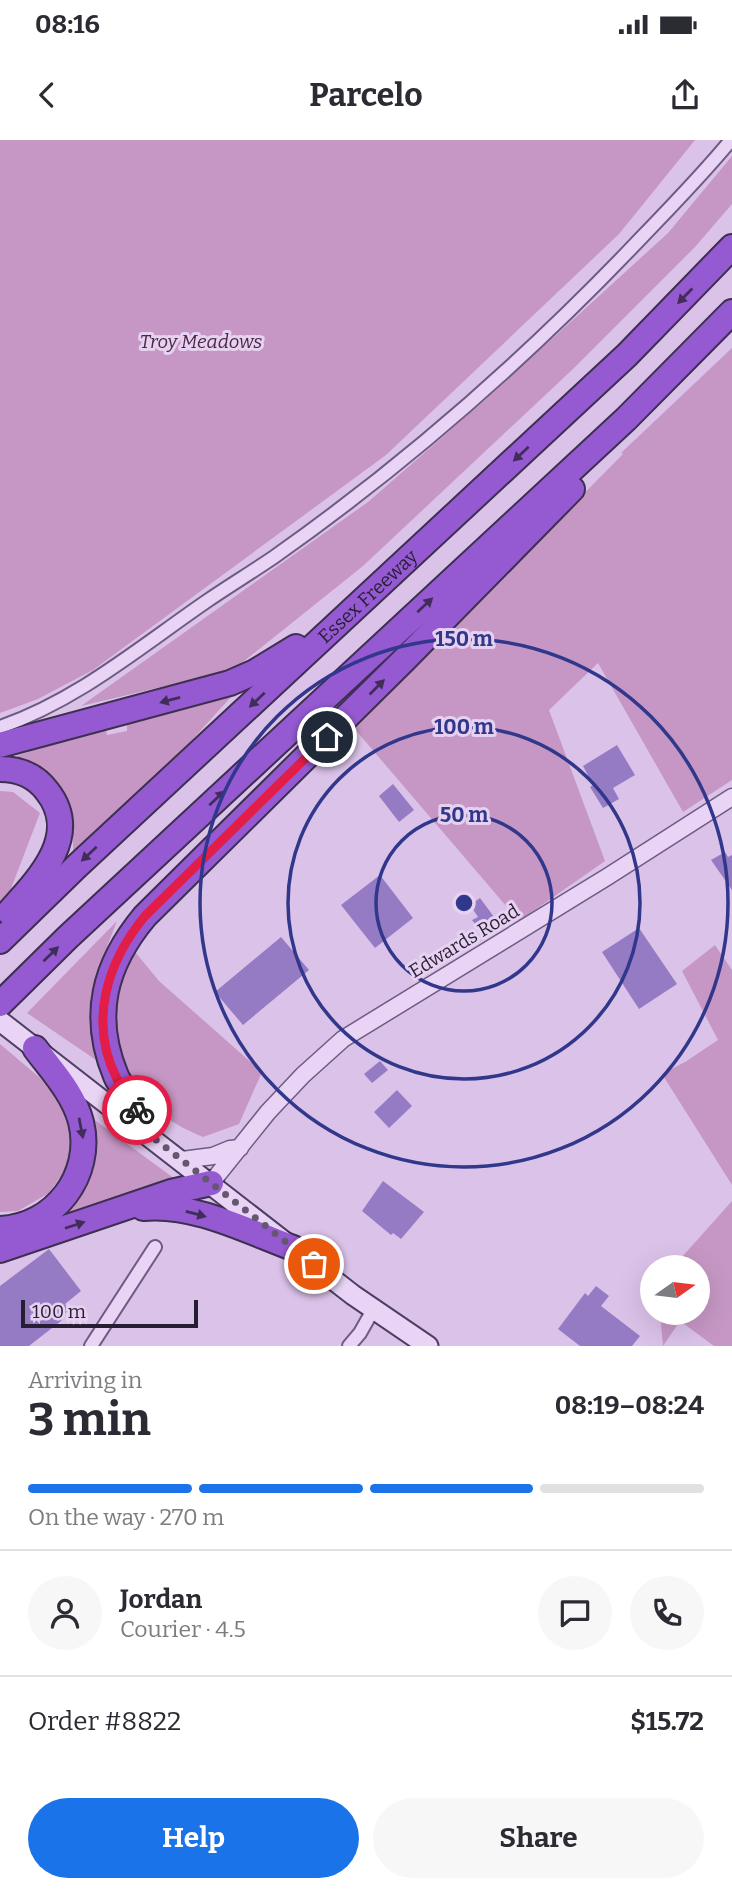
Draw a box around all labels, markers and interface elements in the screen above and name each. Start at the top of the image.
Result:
text: 08:16 [35,9,100,40]
icon: back [28,76,66,114]
text: Parcelo [309,76,423,114]
icon: share [666,76,704,114]
one-way arrow [677,287,693,304]
park label: Troy Meadows [140,330,262,353]
one-way arrow [513,446,530,462]
street label: Essex Freeway [313,544,423,648]
one-way arrow [416,597,433,613]
text: 150 m [435,626,493,652]
one-way arrow [369,679,385,695]
one-way arrow [248,692,266,708]
one-way arrow [159,695,181,706]
pin [297,707,357,767]
text: 100 m [434,714,494,740]
icon: home [308,718,346,756]
one-way arrow [208,791,225,807]
text: 50 m [440,802,488,828]
one-way arrow [80,846,98,862]
centre of rings [452,891,476,915]
street label: Edwards Road [405,899,523,983]
one-way arrow [42,946,59,962]
courier [102,1075,172,1145]
icon: bike [118,1091,156,1129]
one-way arrow [75,1117,86,1139]
one-way arrow [185,1209,207,1220]
one-way arrow [65,1219,86,1229]
pin [284,1234,344,1294]
icon: bag [295,1245,333,1283]
north arrow [640,1255,710,1325]
map controls [640,1255,710,1325]
scale bar [21,1297,198,1329]
text: 100 m [32,1300,86,1323]
text: Arriving in [28,1366,142,1394]
text: 08:19–08:24 [555,1390,704,1421]
text: 3 min [28,1392,151,1447]
text: On the way · 270 m [28,1503,224,1531]
button: person [28,1576,102,1650]
button: chat [538,1576,612,1650]
button: phone [630,1576,704,1650]
text: Jordan [120,1584,202,1615]
text: Courier · 4.5 [120,1615,246,1643]
text: Order #8822 [28,1706,181,1737]
text: $15.72 [630,1706,704,1737]
button: Help [28,1798,359,1878]
button: Share [373,1798,704,1878]

